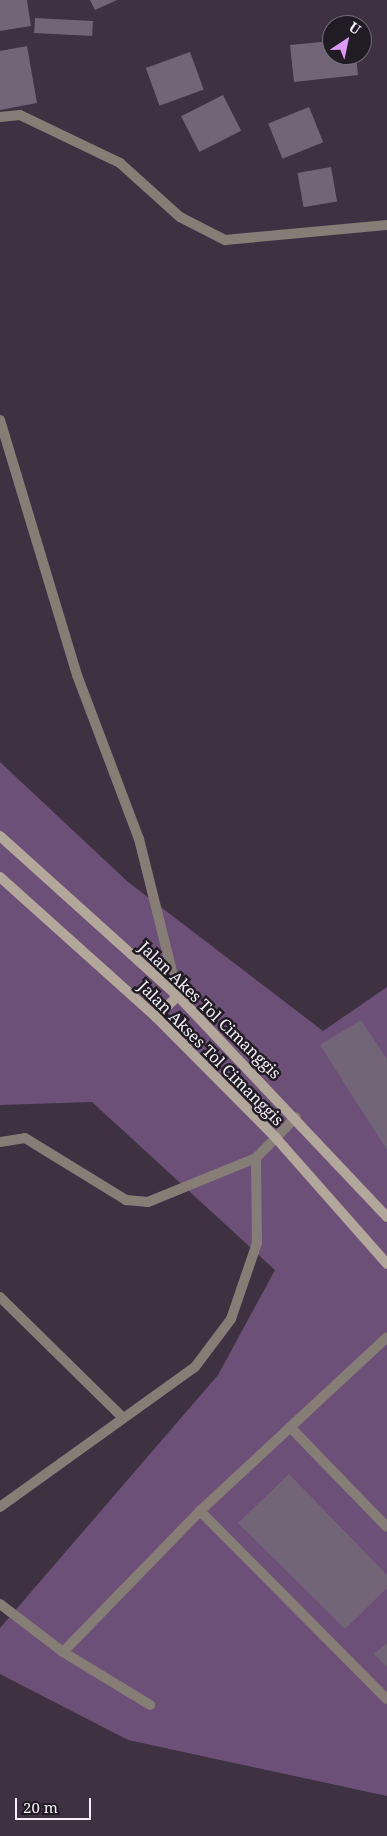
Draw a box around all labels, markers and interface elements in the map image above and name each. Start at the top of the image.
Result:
north arrow [322,15,372,65]
text: U [345,17,365,39]
street label: Jalan Akes Tol Cimanggis [135,937,285,1083]
street label: Jalan Akses Tol Cimanggis [134,976,288,1130]
scale bar [18,1788,94,1820]
text: 20 m [23,1797,58,1817]

